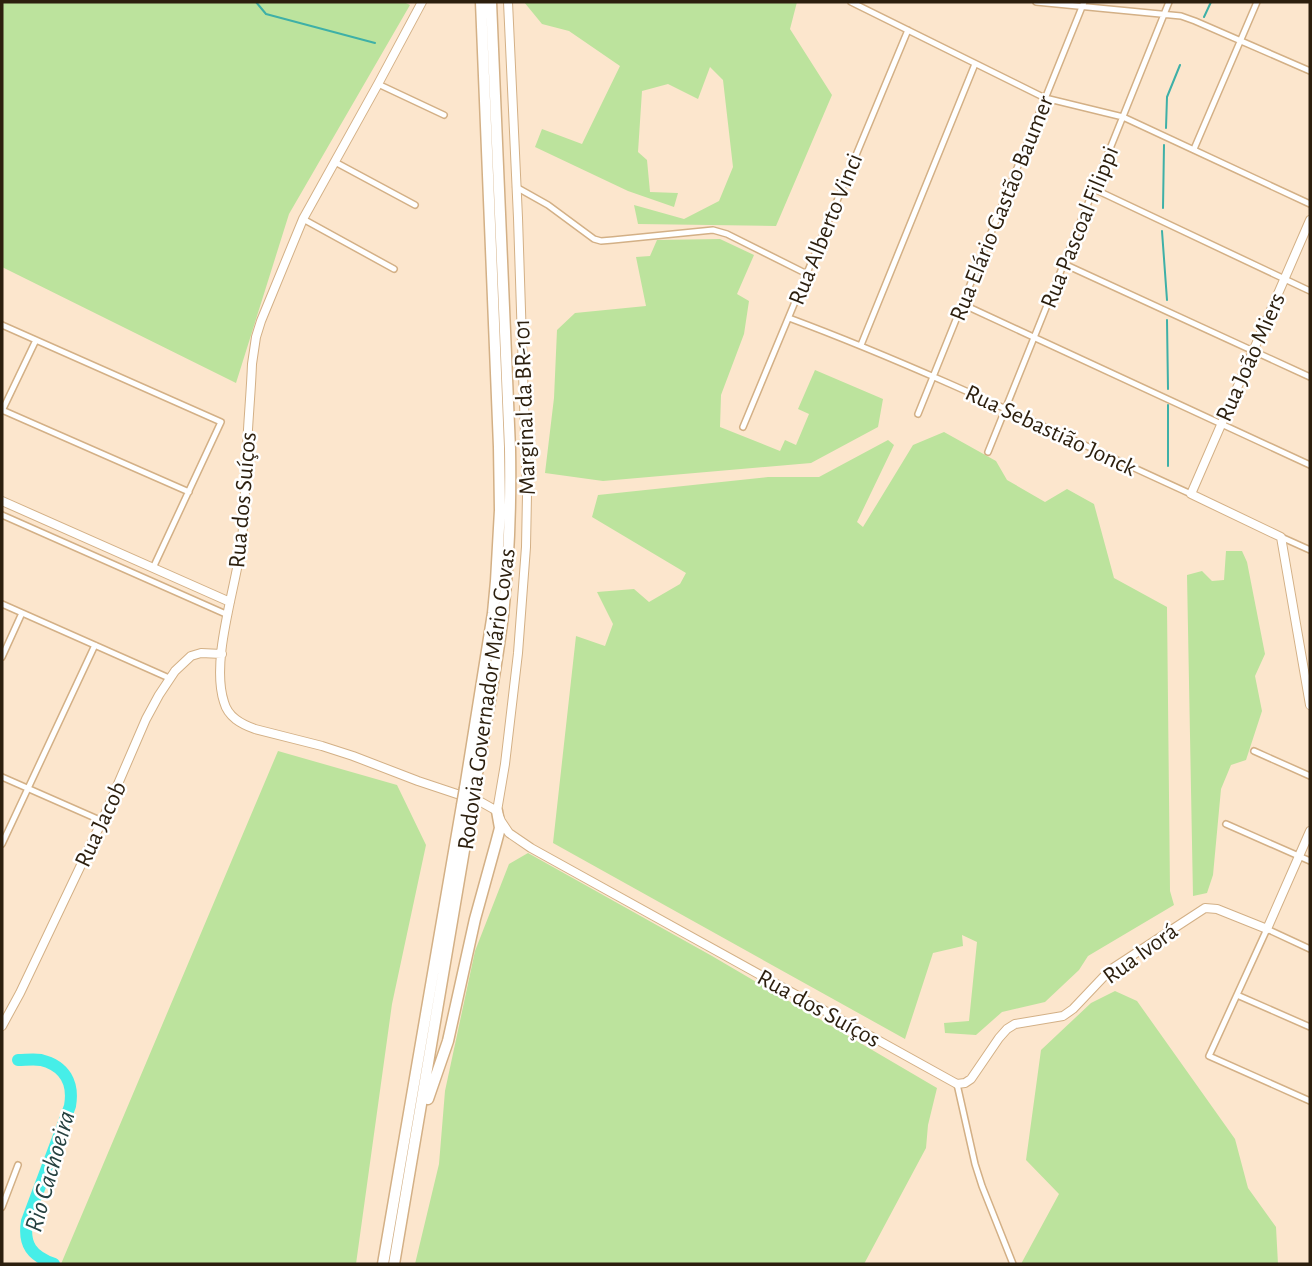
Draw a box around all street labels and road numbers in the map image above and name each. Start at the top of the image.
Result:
street label: Rua Elário Gastão Baumer [946,92,1058,324]
street label: Rua Pascoal Filippi [1037,143,1123,312]
street label: Rua Alberto Vinci [785,150,867,308]
street label: Rua João Miers [1212,289,1290,425]
street label: Marginal da BR-101 [510,318,540,496]
street label: Rua Sebastião Jonck [961,381,1140,481]
street label: Rua dos Suíços [225,431,261,569]
street label: Rodovia Governador Mário Covas [454,547,520,851]
street label: Rua Jacob [71,778,131,871]
street label: Rua Ivorá [1099,919,1182,989]
street label: Rua dos Suíços [753,965,884,1052]

